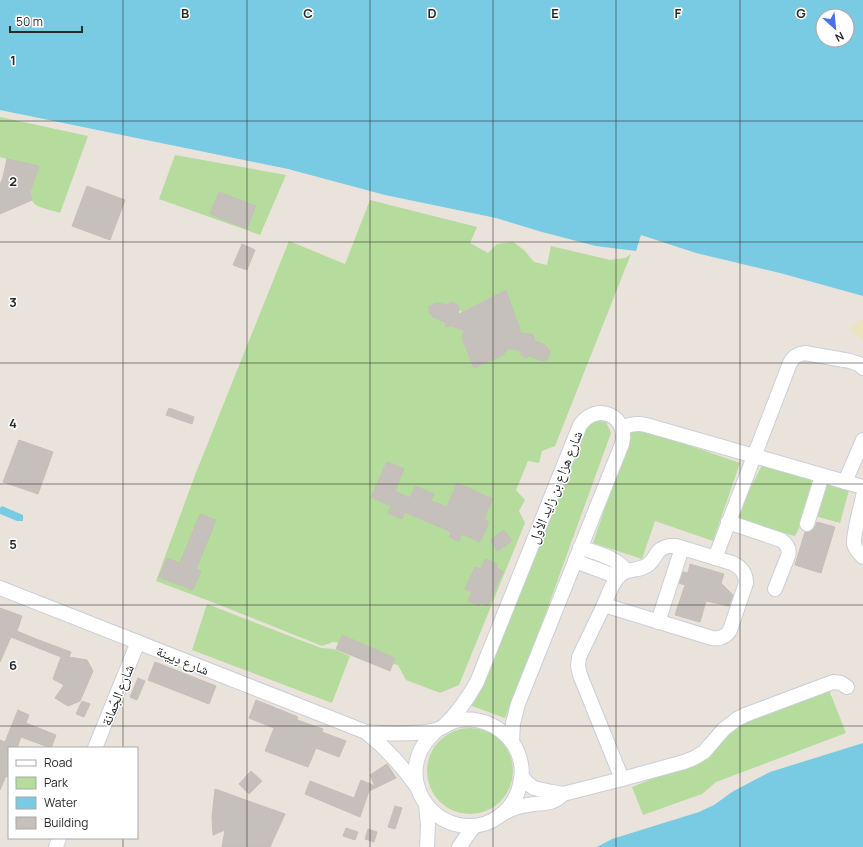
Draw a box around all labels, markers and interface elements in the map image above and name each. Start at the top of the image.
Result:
text: B [181,4,189,22]
text: C [303,4,313,22]
text: D [427,4,437,22]
text: E [551,4,559,22]
text: F [675,4,682,22]
text: G [796,4,806,22]
scale bar [10,8,82,34]
north arrow [815,8,855,48]
text: 50 m [16,13,43,30]
text: N [833,29,847,46]
text: 1 [10,51,16,69]
text: 2 [9,172,17,190]
text: 3 [9,293,17,311]
text: 4 [9,414,17,432]
street label: شارع هزاع بن زايد الأول [524,428,587,547]
text: 5 [9,535,17,553]
street label: شارع دِيينة [153,641,212,680]
text: 6 [9,656,17,674]
street label: شارع الجُمانة [96,662,139,729]
legend [8,747,138,839]
text: Road [44,754,72,771]
text: Park [44,774,69,791]
text: Water [44,794,78,811]
text: Building [44,814,88,831]

